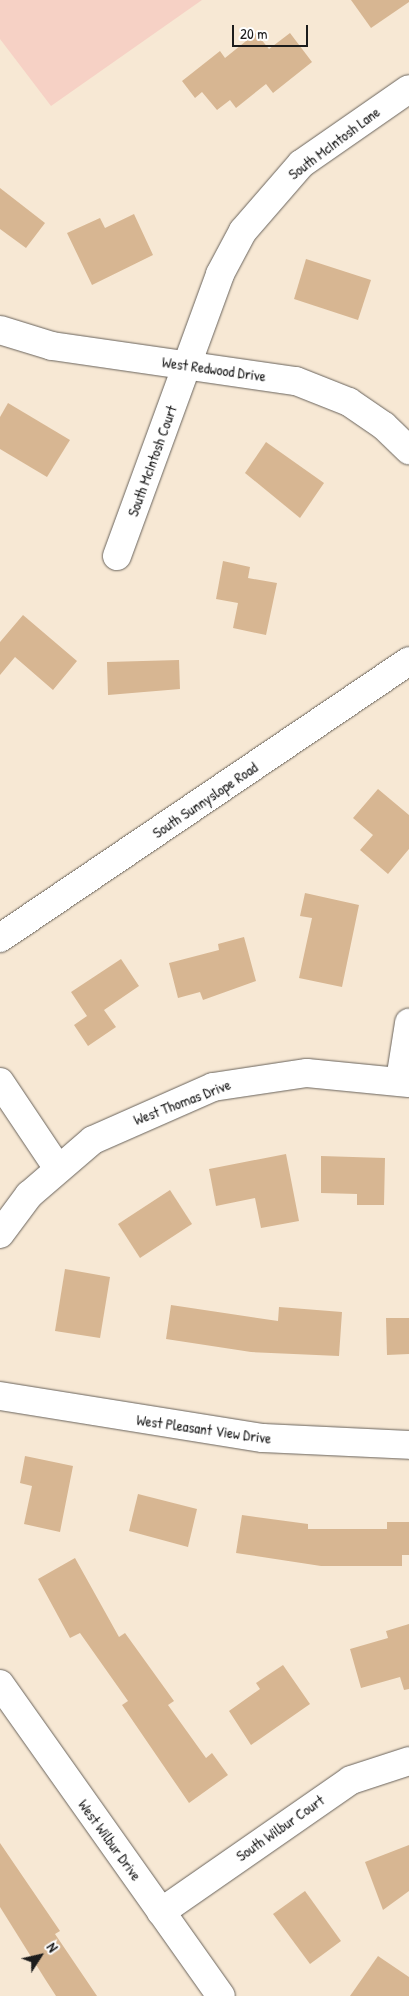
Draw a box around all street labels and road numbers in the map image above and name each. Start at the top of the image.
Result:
street label: South McIntosh Lane [285,103,383,183]
street label: West Redwood Drive [161,353,267,385]
street label: South McIntosh Court [124,403,180,519]
street label: South Sunnyslope Road [149,758,261,842]
street label: West Thomas Drive [131,1075,233,1129]
street label: West Pleasant View Drive [135,1411,273,1447]
street label: South Wilbur Court [233,1791,327,1865]
street label: West Wilbur Drive [75,1796,145,1884]

